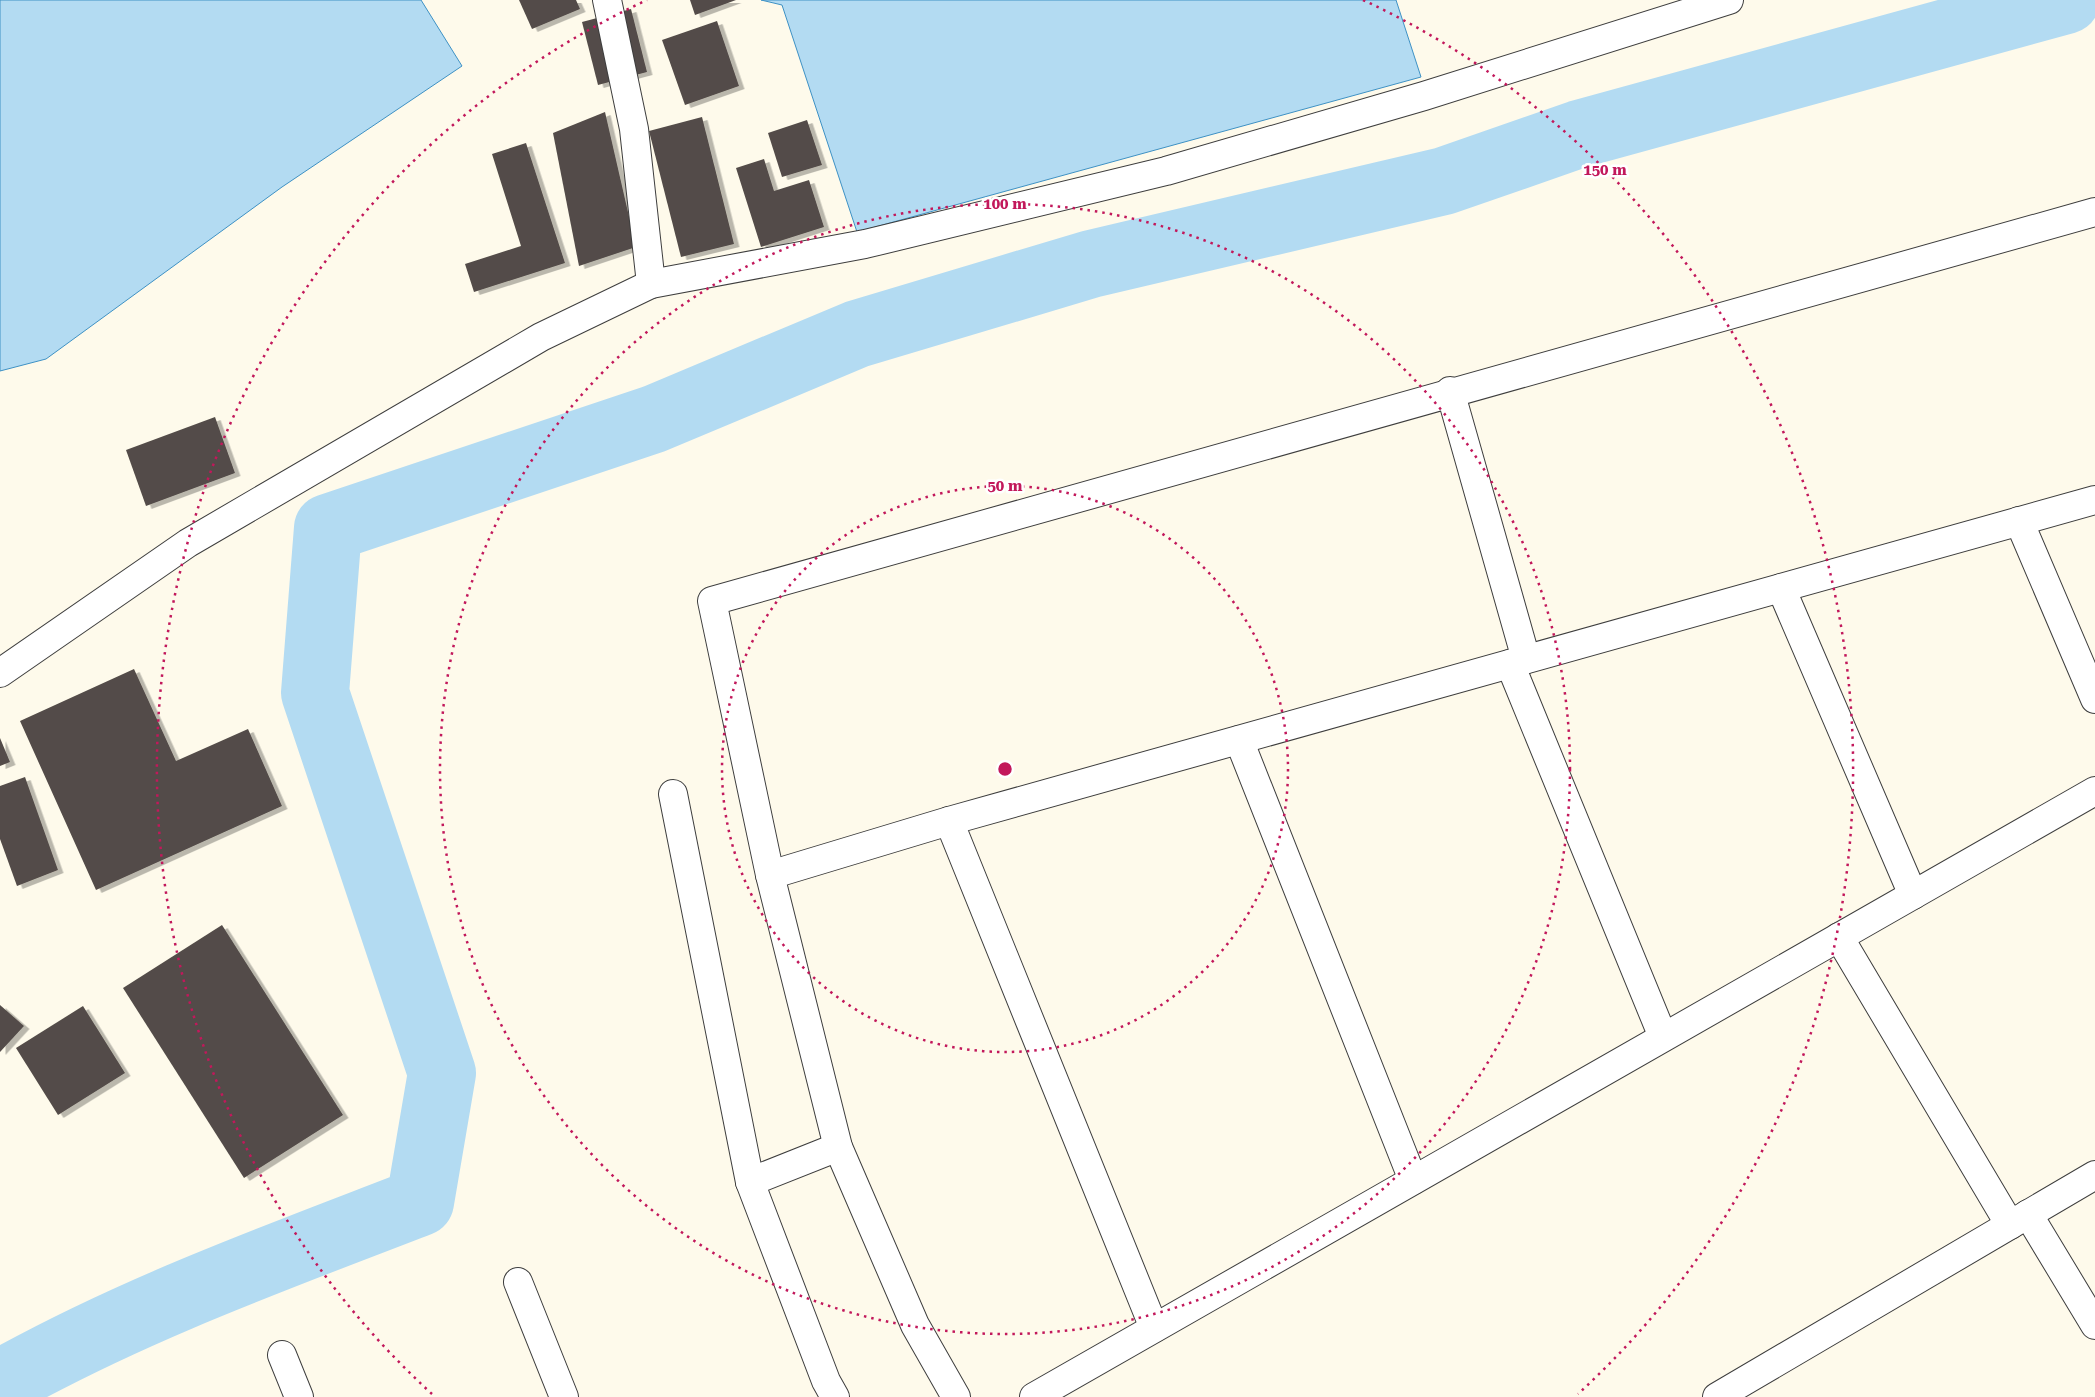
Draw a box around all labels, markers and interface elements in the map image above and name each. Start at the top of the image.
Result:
text: 150 m [1583,161,1627,179]
text: 100 m [983,195,1027,213]
text: 50 m [987,477,1023,495]
centre of rings [996,760,1014,778]

